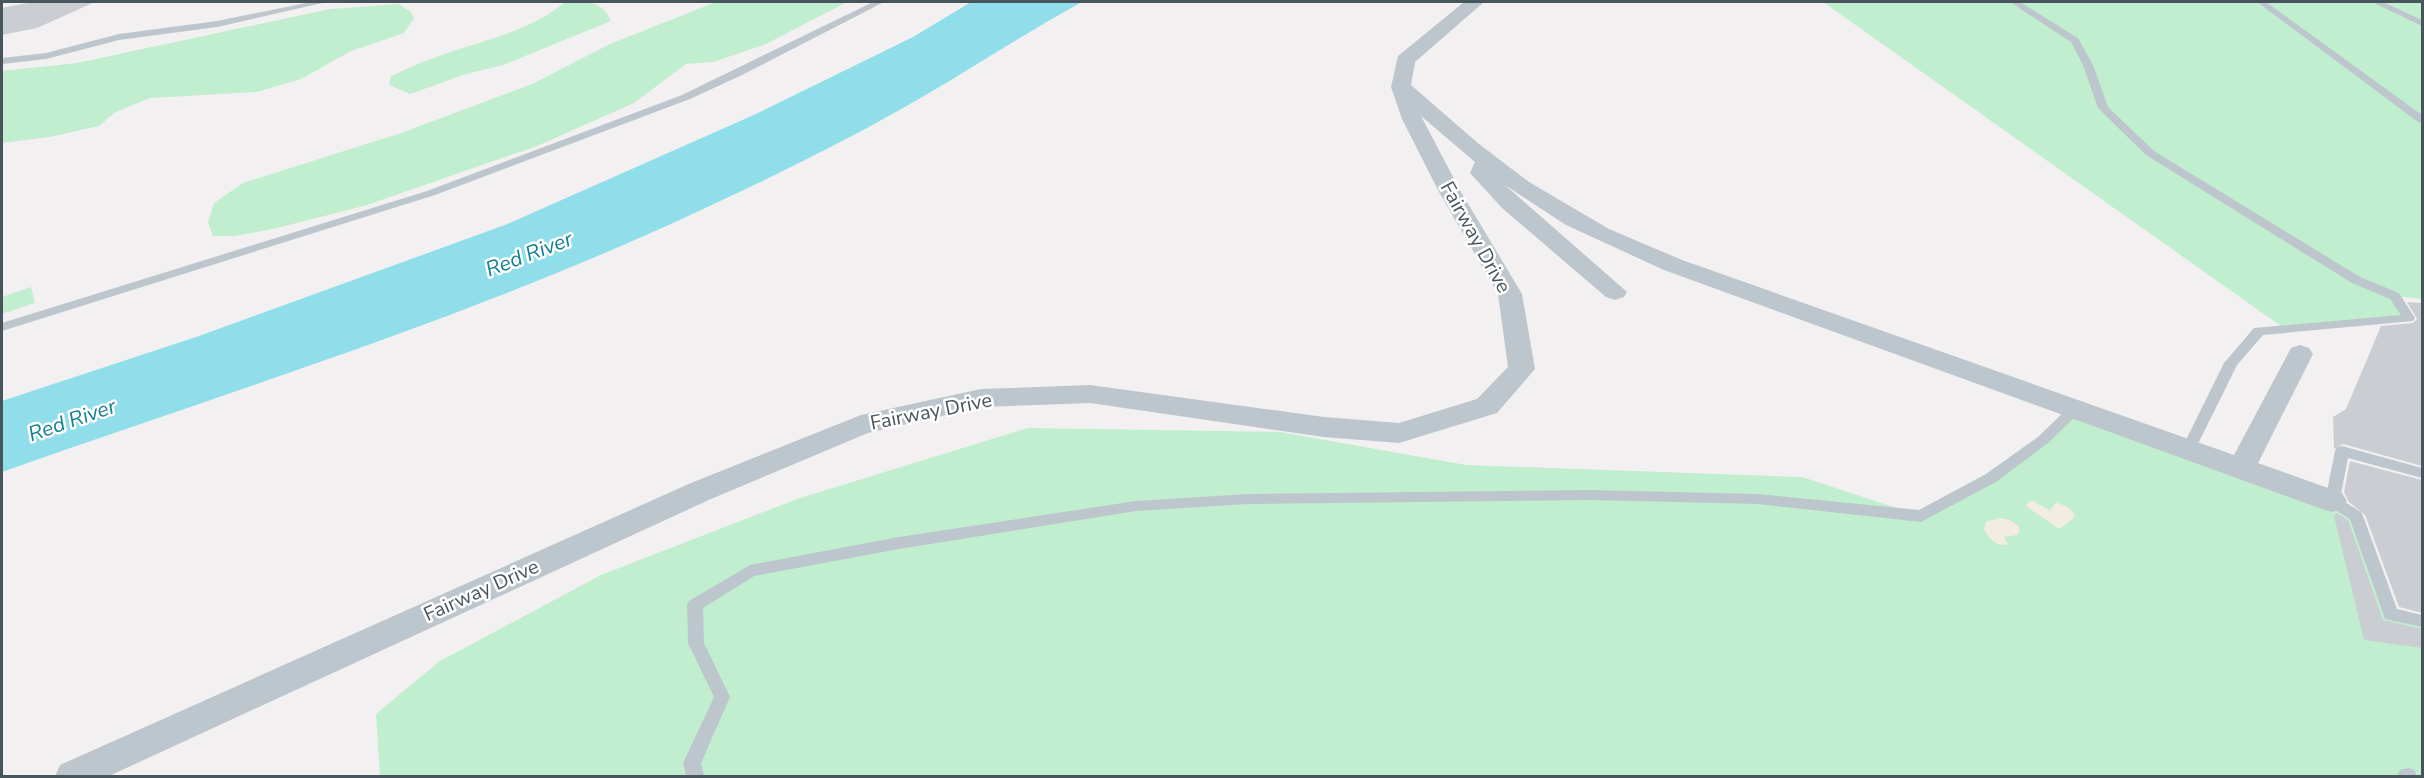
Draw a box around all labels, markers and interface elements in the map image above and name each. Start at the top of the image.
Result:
street label: Fairway Drive [1434,177,1517,298]
water label: Red River [482,224,577,283]
street label: Fairway Drive [868,386,994,437]
water label: Red River [24,392,120,448]
street label: Fairway Drive [419,553,543,628]

